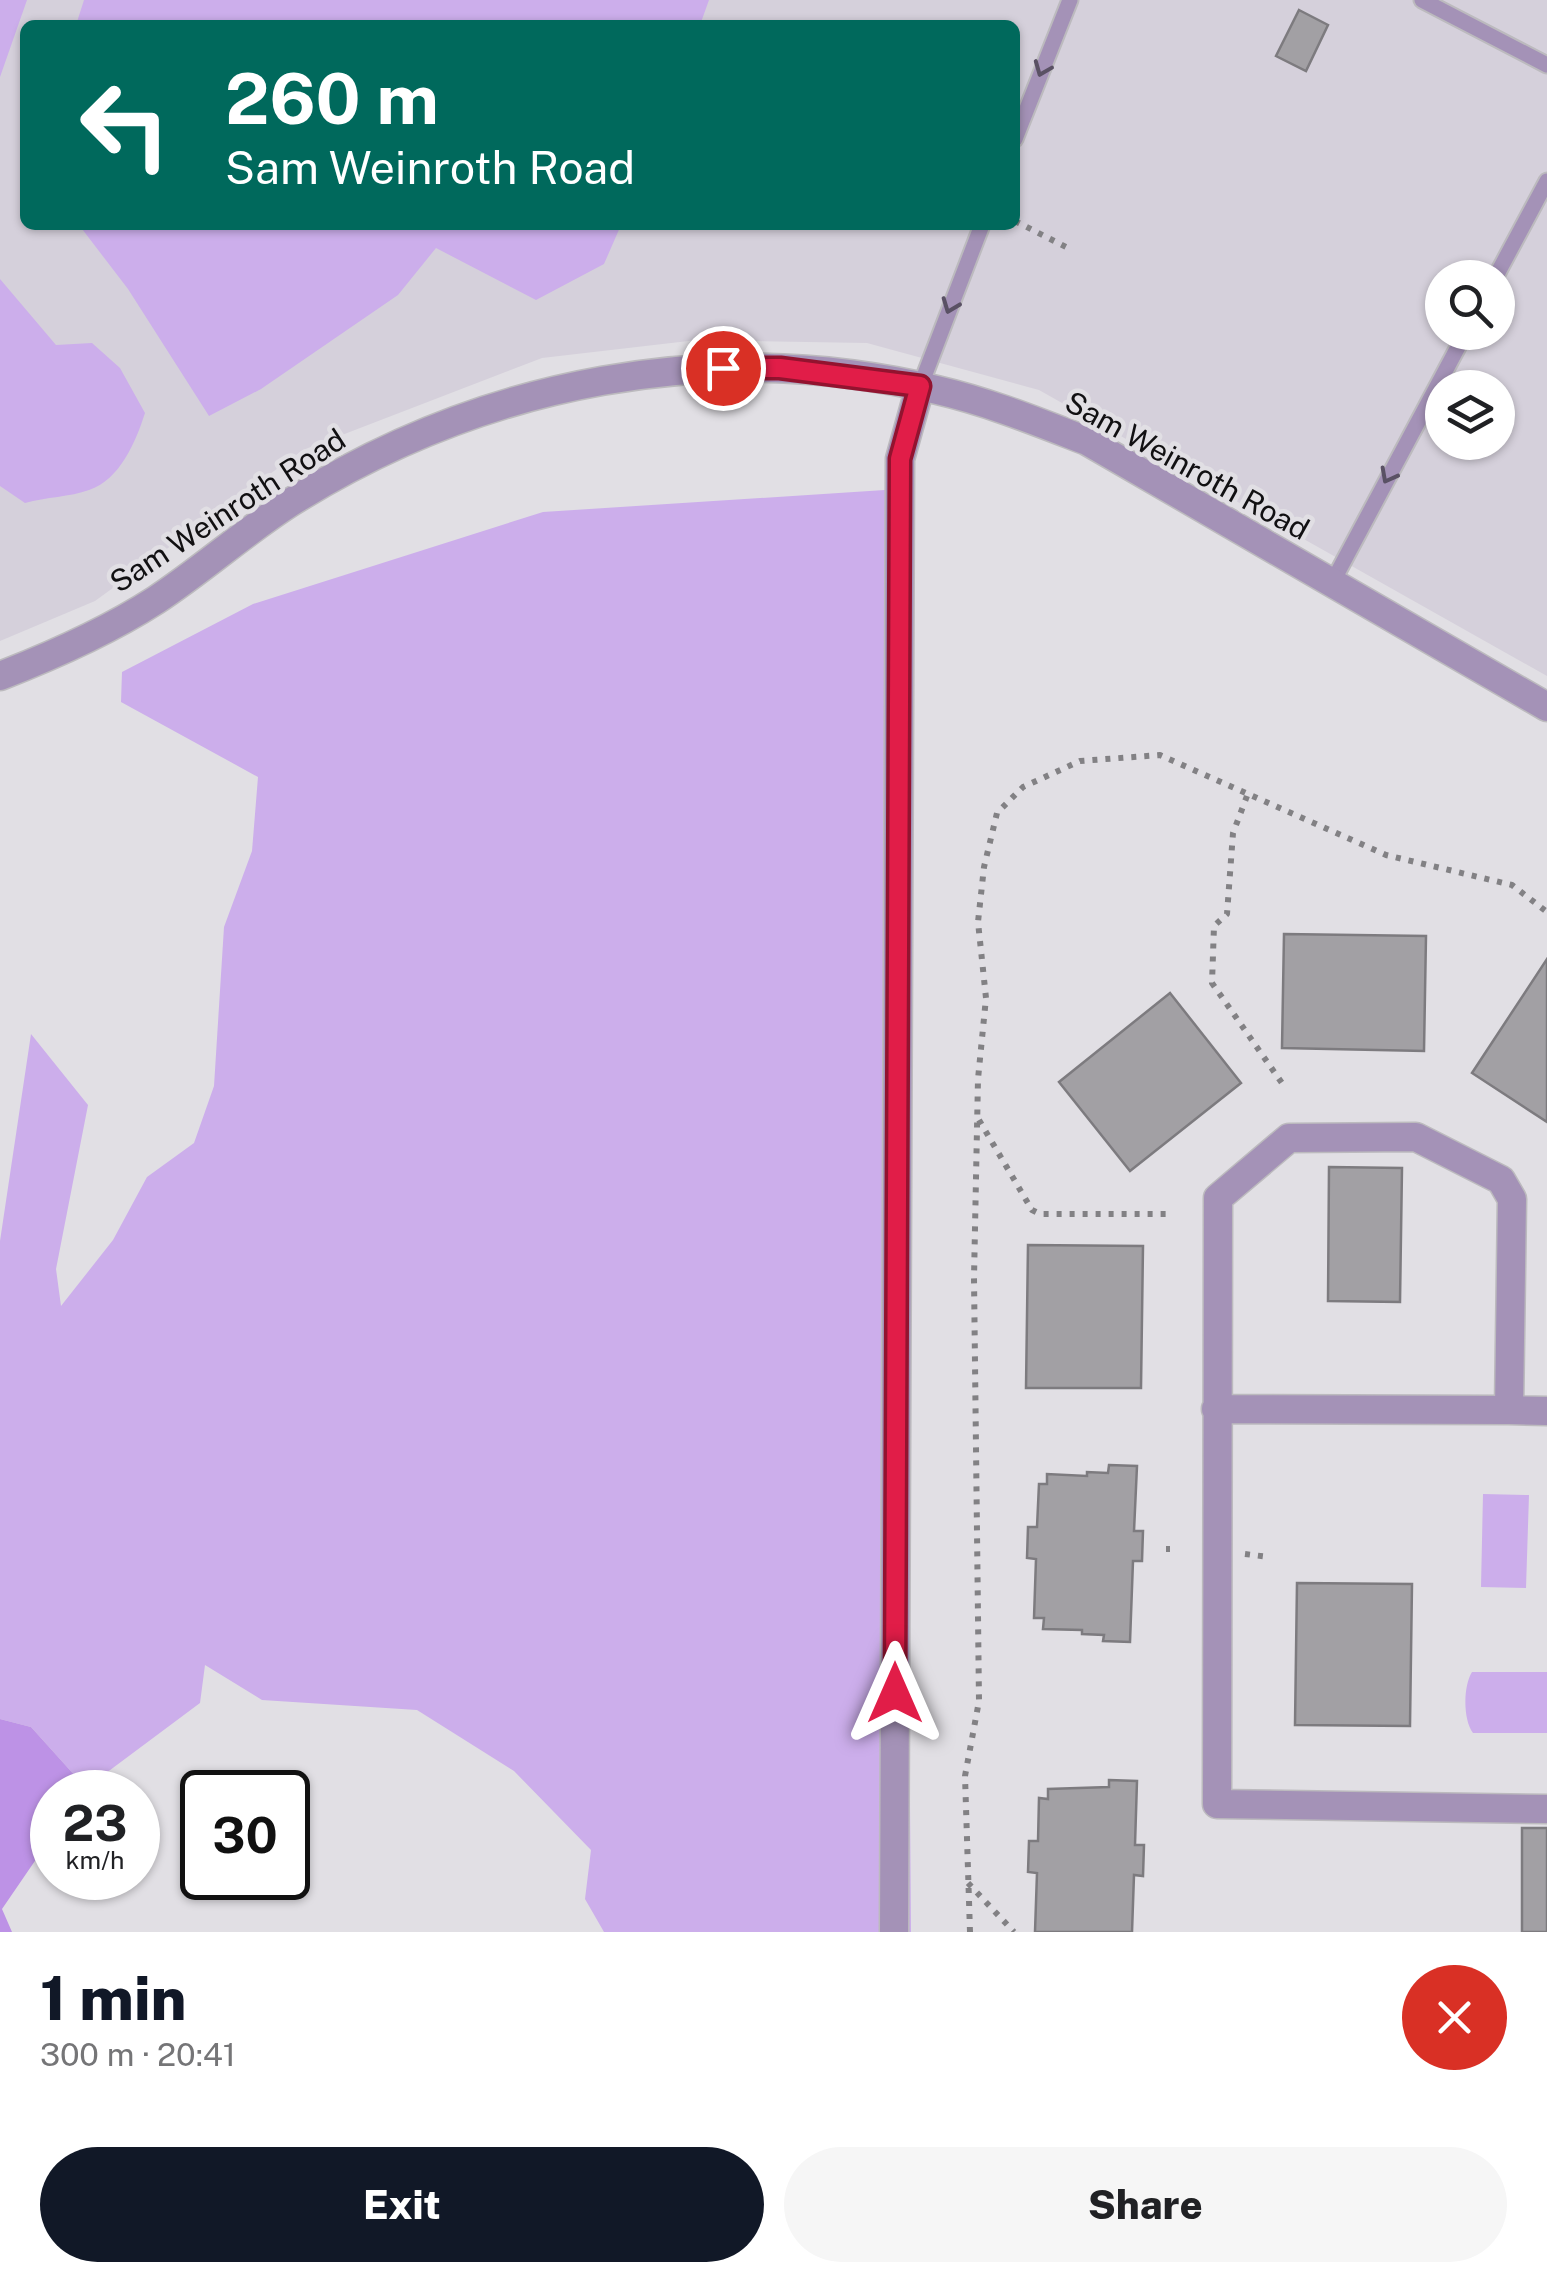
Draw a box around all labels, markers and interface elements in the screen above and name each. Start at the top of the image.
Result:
text: 260 m [225,57,439,140]
icon: left [60,60,190,190]
one-way arrow [1034,60,1054,77]
text: Sam Weinroth Road [225,141,635,194]
map controls [1425,260,1515,460]
button: search [1425,260,1515,350]
one-way arrow [942,296,962,313]
pin [681,326,766,411]
icon: arrive [696,341,751,396]
button: layers [1425,370,1515,460]
street label: Sam Weinroth Road [1059,383,1316,547]
street label: Sam Weinroth Road [103,421,352,600]
one-way arrow [1381,466,1400,484]
position arrow [843,1641,947,1745]
speed limit sign: 30 [180,1770,310,1900]
text: 23 [62,1793,128,1852]
text: km/h [66,1845,124,1875]
text: 1 min [40,1963,187,2034]
button: close [1402,1965,1507,2070]
text: 300 m · 20:41 [40,2036,236,2073]
button: Exit [40,2147,764,2262]
button: Share [784,2147,1507,2262]

